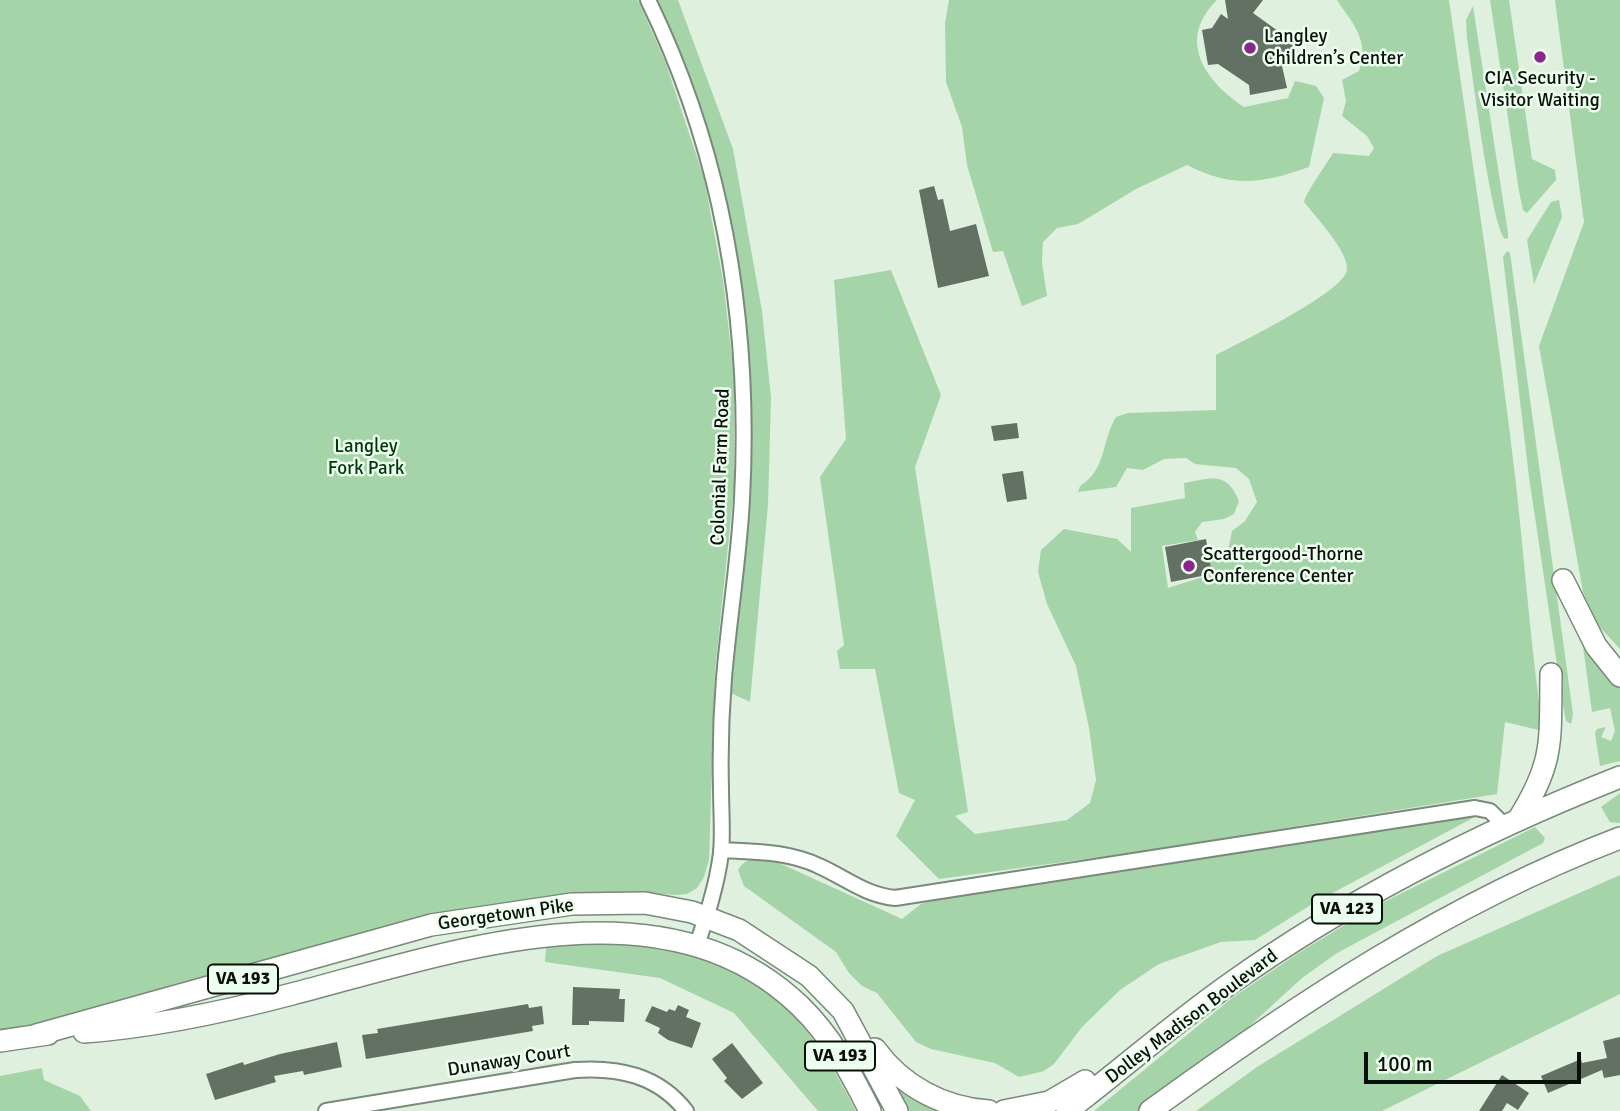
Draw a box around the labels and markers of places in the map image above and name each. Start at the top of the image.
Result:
place label: Langley Children’s Center [1264,26,1403,70]
marker: Langley Children’s Center [1242,40,1258,56]
marker: CIA Security - Visitor Waiting [1532,49,1548,65]
place label: CIA Security - Visitor Waiting [1480,68,1600,112]
place label: Scattergood-Thorne Conference Center [1203,544,1363,588]
marker: Scattergood-Thorne Conference Center [1181,558,1197,574]

